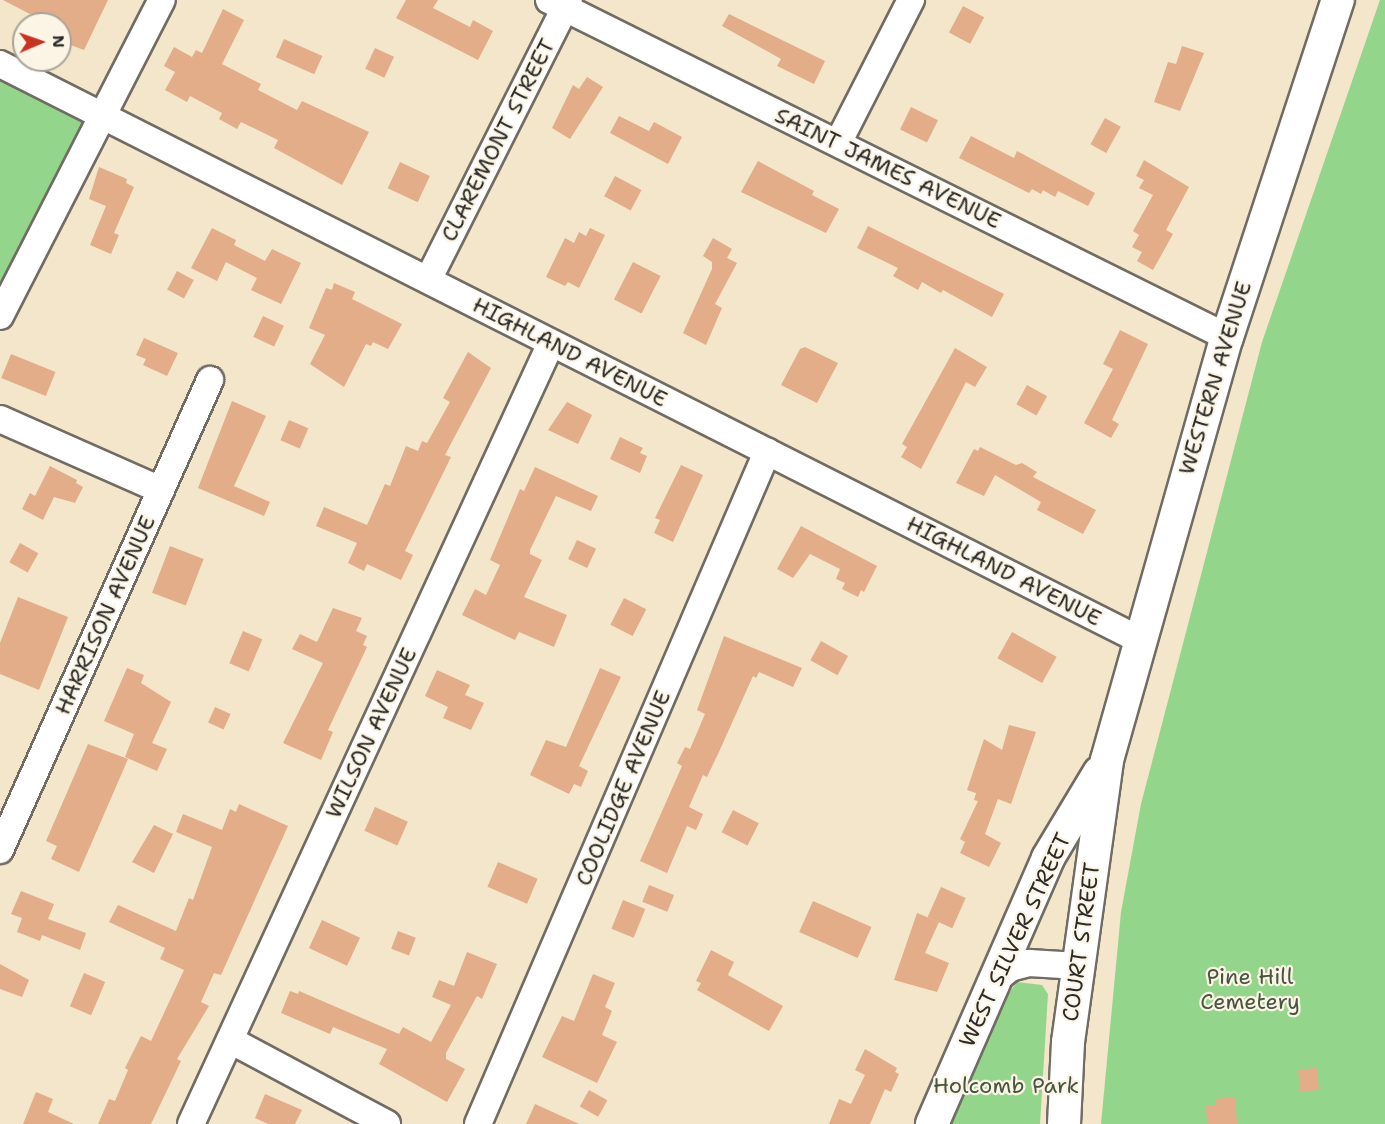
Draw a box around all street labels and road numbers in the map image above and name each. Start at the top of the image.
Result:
street label: CLAREMONT STREET [435,34,561,246]
street label: SAINT JAMES AVENUE [771,102,1005,234]
street label: WESTERN AVENUE [1173,278,1257,478]
street label: HIGHLAND AVENUE [468,291,672,413]
street label: HIGHLAND AVENUE [902,510,1106,632]
street label: HARRISON AVENUE [49,511,161,719]
street label: WILSON AVENUE [320,643,422,823]
street label: COOLIDGE AVENUE [570,686,676,890]
street label: WEST SILVER STREET [954,829,1076,1051]
street label: COURT STREET [1057,861,1105,1023]

